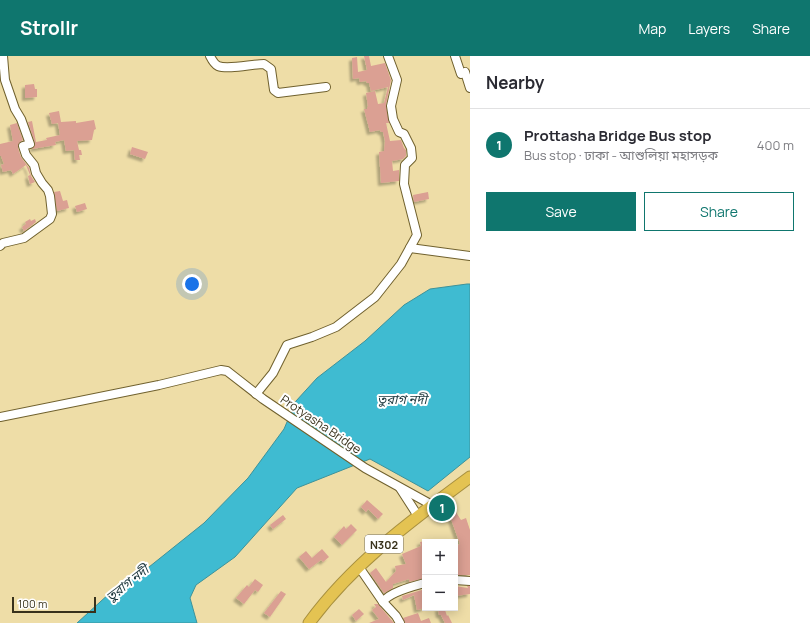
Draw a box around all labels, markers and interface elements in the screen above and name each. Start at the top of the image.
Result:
text: Strollr [20,15,78,41]
text: Map [638,19,666,38]
text: Layers [688,19,730,38]
text: Share [752,19,790,38]
text: Nearby [486,71,544,94]
text: Prottasha Bridge Bus stop [524,125,711,146]
text: 1 [496,136,502,154]
text: 400 m [757,136,794,154]
text: Bus stop · ঢাকা - আশুলিয়া মহাসড়ক [524,146,718,164]
button: Save [486,192,636,231]
button: Share [644,192,794,231]
your location [182,274,202,294]
water label: তুরাগ নদী [377,390,429,408]
street label: Protyasha Bridge [277,391,365,457]
pin: 1 [429,493,455,523]
road number: N302 [365,535,403,553]
map controls [422,539,458,611]
button: + [422,539,458,575]
water label: তুরাগ নদী [102,559,154,605]
button: − [422,575,458,611]
scale bar [12,595,96,614]
text: 100 m [18,596,47,611]

